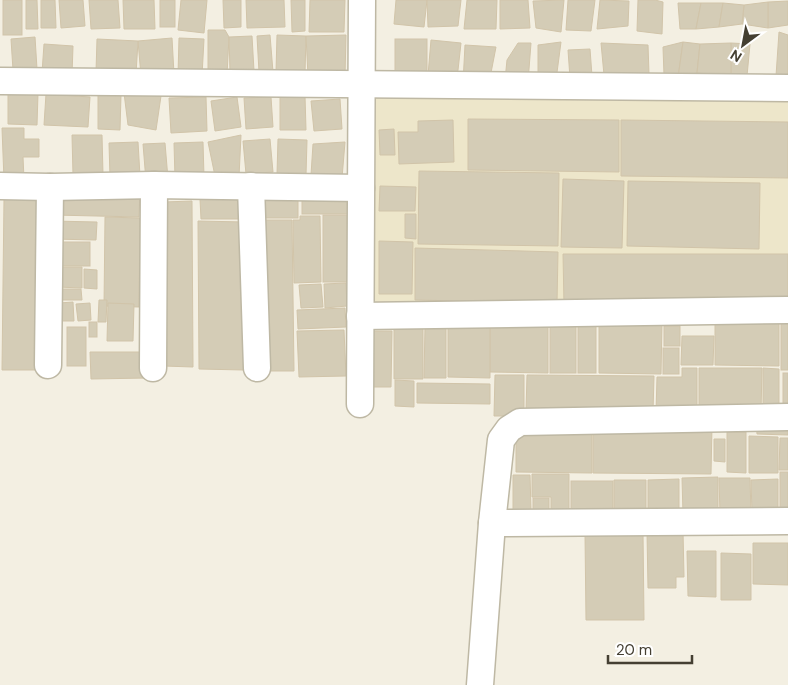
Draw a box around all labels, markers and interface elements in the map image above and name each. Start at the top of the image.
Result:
north arrow [718,20,768,70]
text: N [727,46,745,66]
scale bar [608,632,692,664]
text: 20 m [616,640,652,660]

